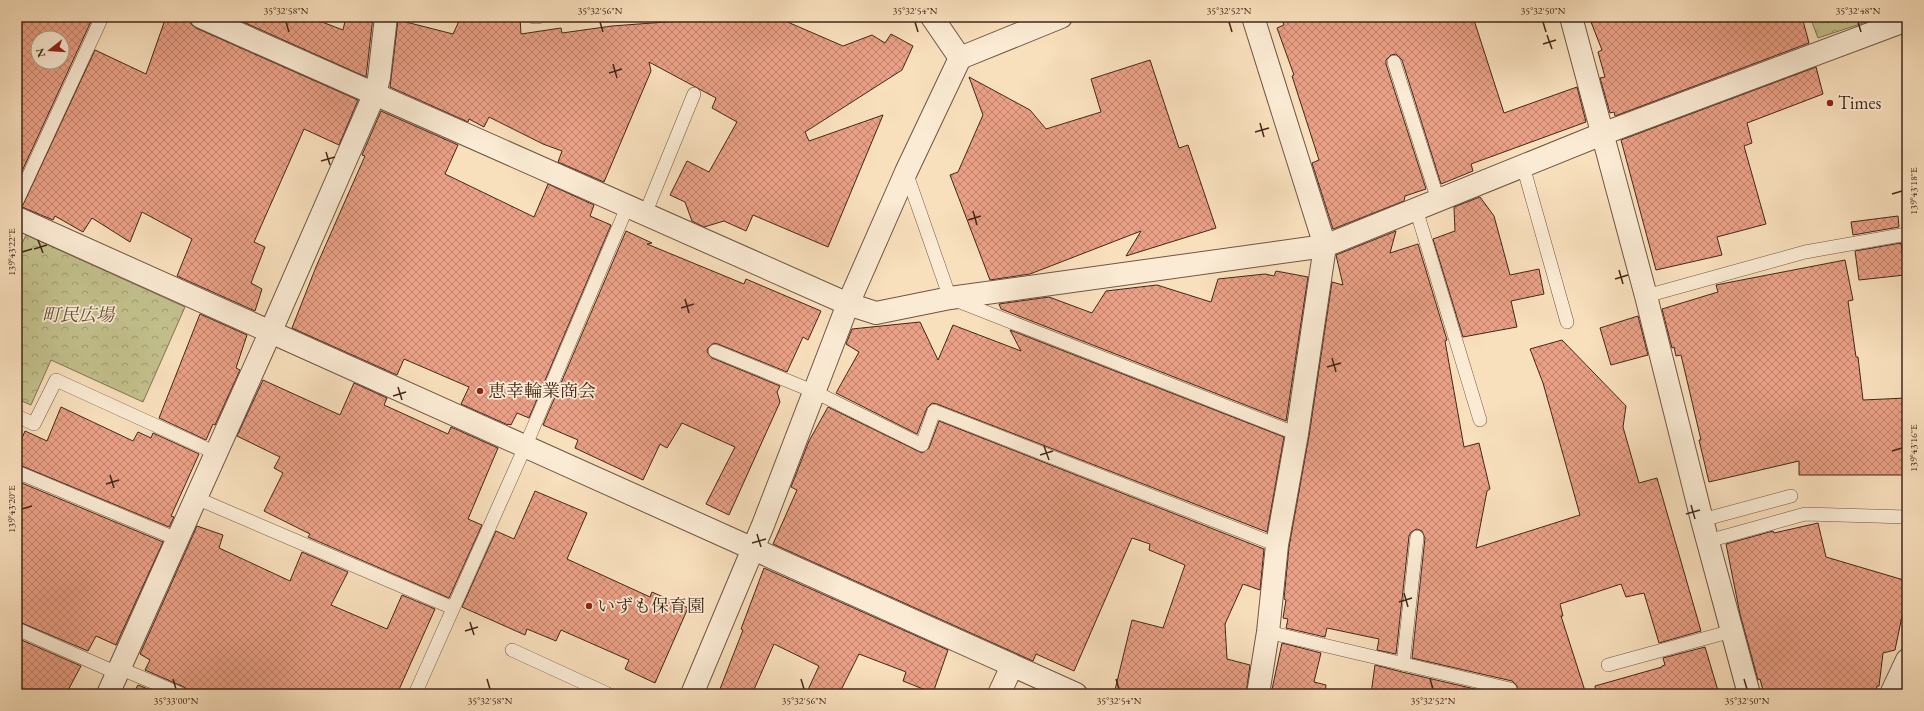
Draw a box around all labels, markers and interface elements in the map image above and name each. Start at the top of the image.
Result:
text: 35°32'58"N [264,4,309,17]
text: 35°32'56"N [578,4,623,17]
text: 35°32'54"N [893,4,938,17]
text: 35°32'52"N [1207,4,1252,17]
text: 35°32'50"N [1521,4,1566,17]
text: 35°32'48"N [1836,4,1881,17]
north arrow [30,30,70,70]
text: N [32,47,48,59]
place label: Times [1838,91,1881,114]
marker: Times [1825,98,1835,108]
text: 139°43'18"E [1907,167,1920,215]
text: 139°43'22"E [5,228,18,276]
park label: 町民広場 [42,303,116,326]
place label: 恵幸輪業商会 [488,379,596,402]
marker: 恵幸輪業商会 [475,386,485,396]
text: 139°43'16"E [1907,424,1920,472]
text: 139°43'20"E [5,485,18,533]
place label: いずも保育園 [597,594,705,617]
marker: いずも保育園 [584,601,594,611]
text: 35°33'00"N [154,694,199,707]
text: 35°32'58"N [468,694,513,707]
text: 35°32'56"N [782,694,827,707]
text: 35°32'54"N [1097,694,1142,707]
text: 35°32'52"N [1411,694,1456,707]
text: 35°32'50"N [1725,694,1770,707]

